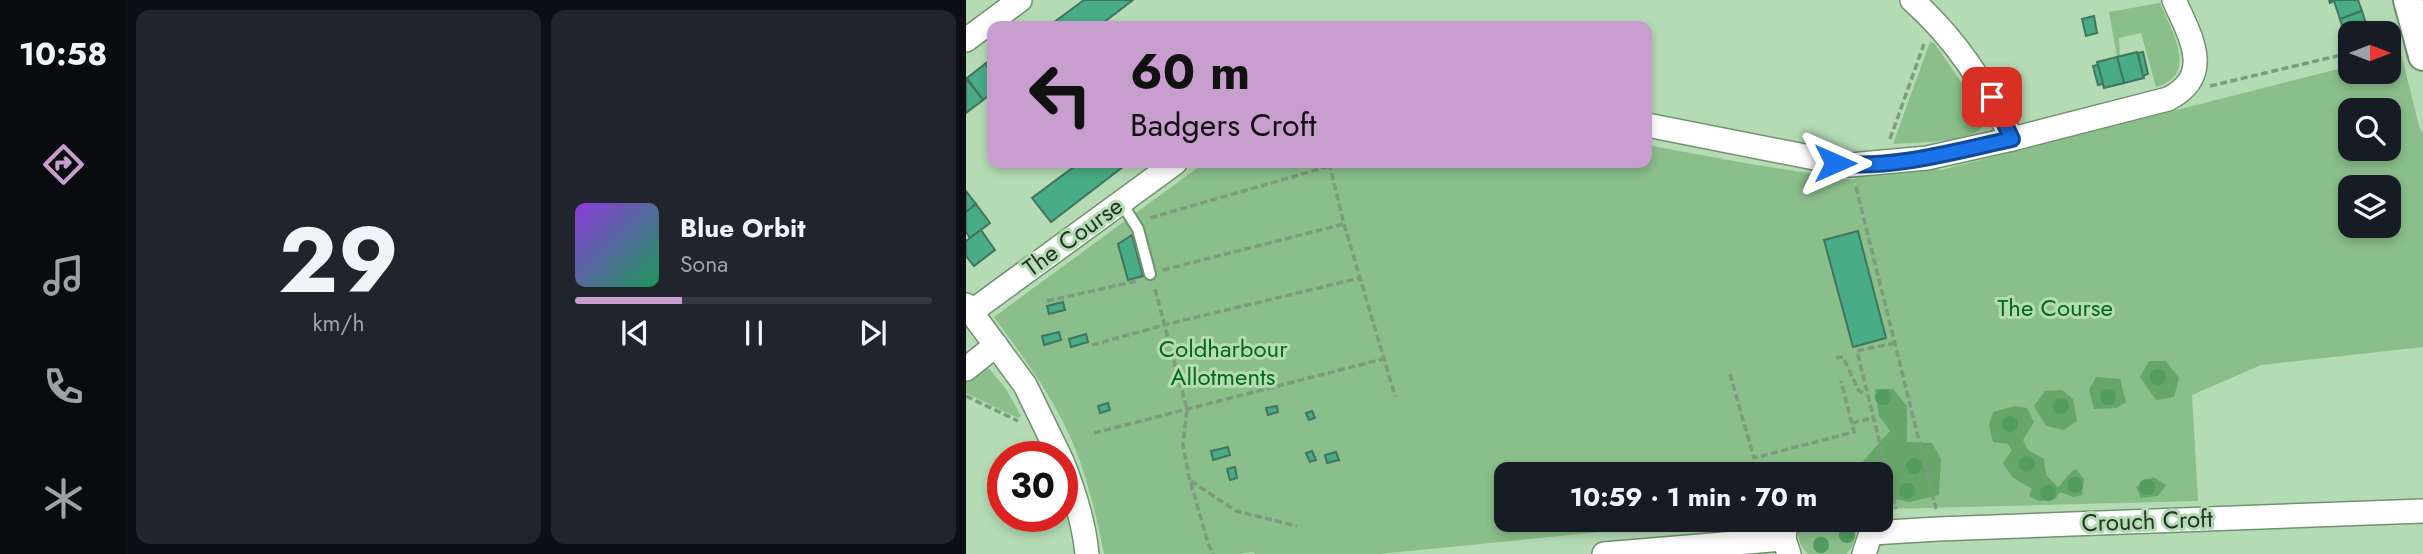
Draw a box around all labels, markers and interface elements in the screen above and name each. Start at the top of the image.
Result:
north arrow [2338,21,2401,84]
map controls [2338,21,2401,238]
text: 10:58 [19,31,107,77]
text: 60 m [1130,37,1250,107]
icon: left [1015,49,1106,140]
pin [1962,67,2022,127]
icon: arrive [1973,78,2011,116]
button: search [2338,98,2401,161]
text: Badgers Croft [1130,102,1316,148]
position arrow [1798,126,1872,200]
icon: directions [39,140,88,189]
button: layers [2338,175,2401,238]
street label: The Course [1016,188,1130,285]
text: 29 [278,195,399,326]
text: Blue Orbit [680,209,805,247]
text: Sona [680,247,728,281]
icon: music [39,251,88,300]
park label: The Course [1997,290,2113,325]
text: km/h [313,306,364,340]
icon: previous [616,314,654,352]
icon: pause [735,314,773,352]
icon: next [854,314,892,352]
park label: Coldharbour Allotments [1159,331,1288,394]
icon: phone [39,362,88,411]
speed limit sign: 30 [987,441,1078,532]
icon: climate [39,474,88,523]
text: 10:59 · 1 min · 70 m [1570,478,1817,516]
street label: Crouch Croft [2081,501,2213,540]

